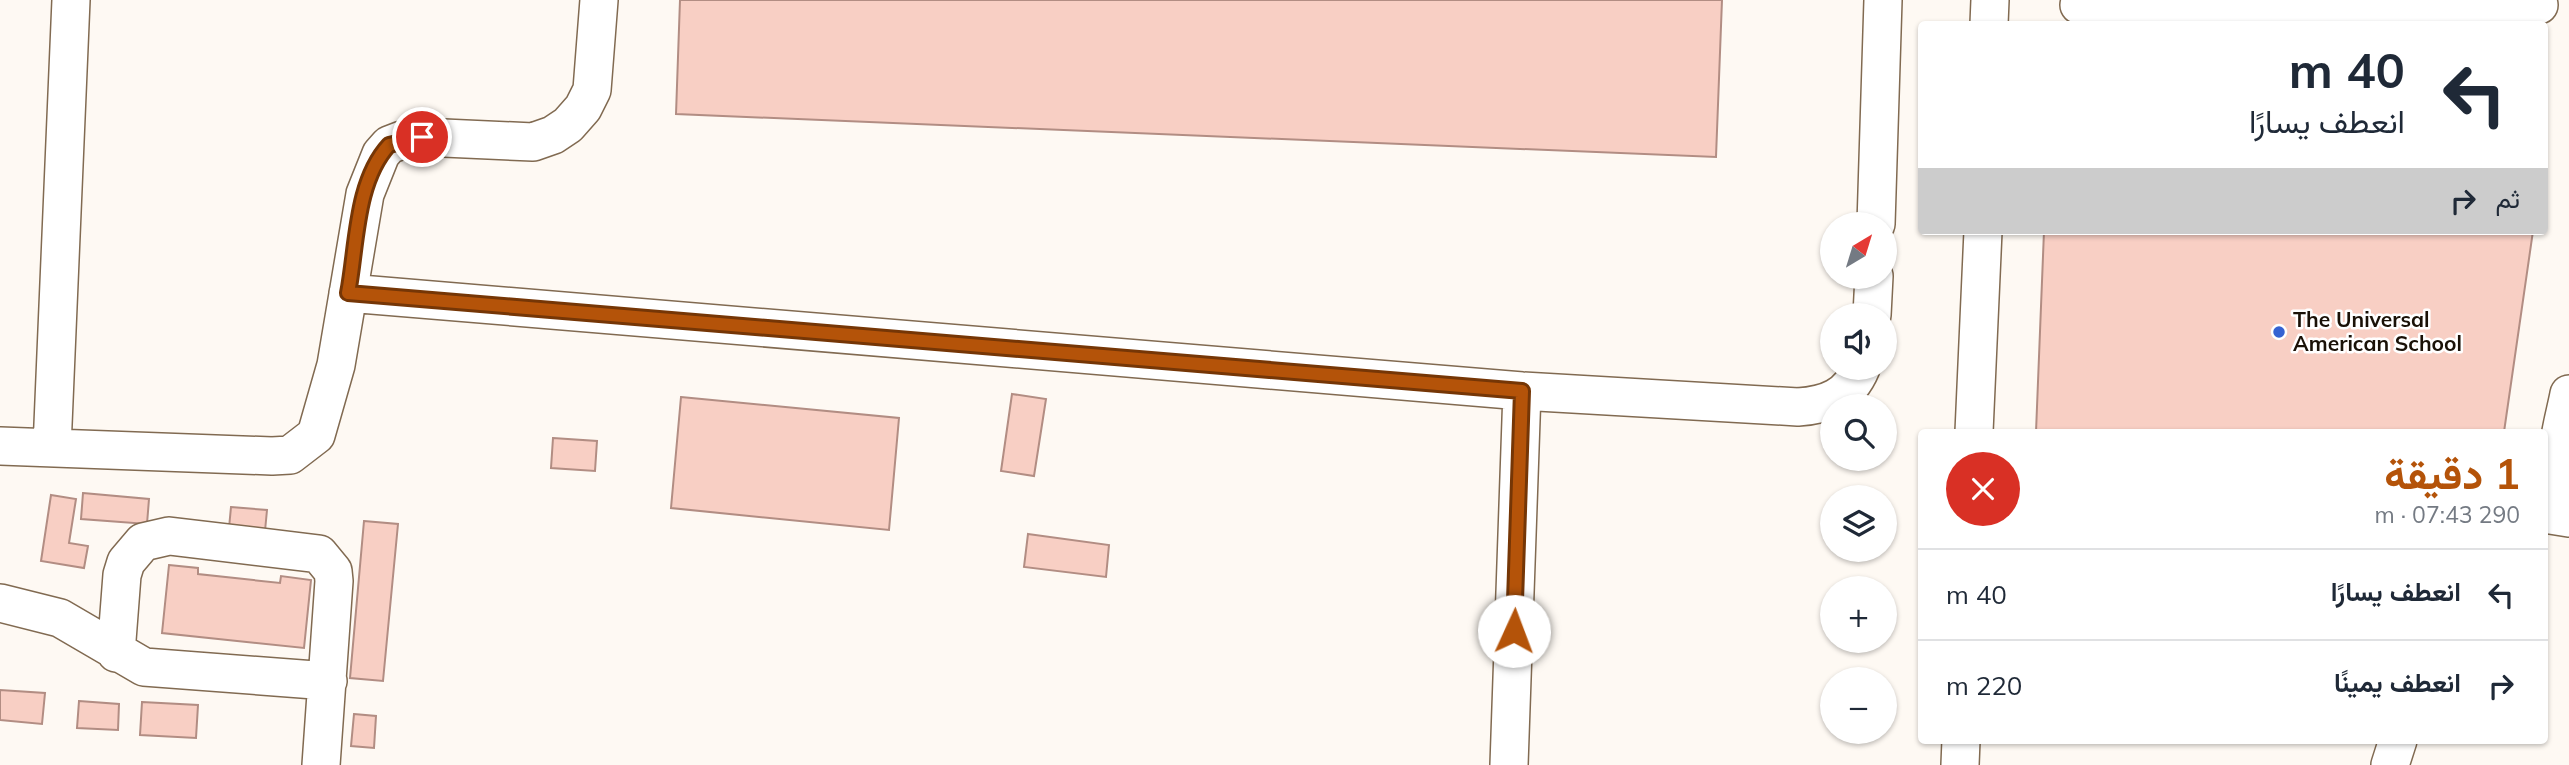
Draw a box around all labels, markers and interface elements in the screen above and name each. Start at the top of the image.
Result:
text: 40 m [2289,39,2405,100]
icon: left [2429,49,2520,140]
text: انعطف يسارًا [2249,101,2405,141]
pin [392,107,452,167]
icon: arrive [403,118,441,156]
icon: right [2444,182,2482,220]
text: ثم [2496,182,2520,215]
north arrow [1820,212,1897,289]
map controls [1820,212,1897,744]
button: sound [1820,303,1897,380]
place label: The Universal American School [2293,306,2462,356]
marker: The Universal American School [2271,324,2287,340]
button: search [1820,394,1897,471]
text: 1 دقيقة [2384,447,2520,500]
button: close [1946,452,2020,526]
button: layers [1820,485,1897,562]
text: 290 m · 07:43 [2375,500,2520,529]
text: انعطف يسارًا [2331,575,2461,608]
button: + [1820,576,1897,653]
icon: left [2482,576,2520,614]
text: 40 m [1946,578,2007,611]
position arrow [1477,594,1551,668]
text: انعطف يمينًا [2334,666,2461,699]
button: − [1820,667,1897,744]
icon: right [2482,667,2520,705]
text: 220 m [1946,669,2022,702]

